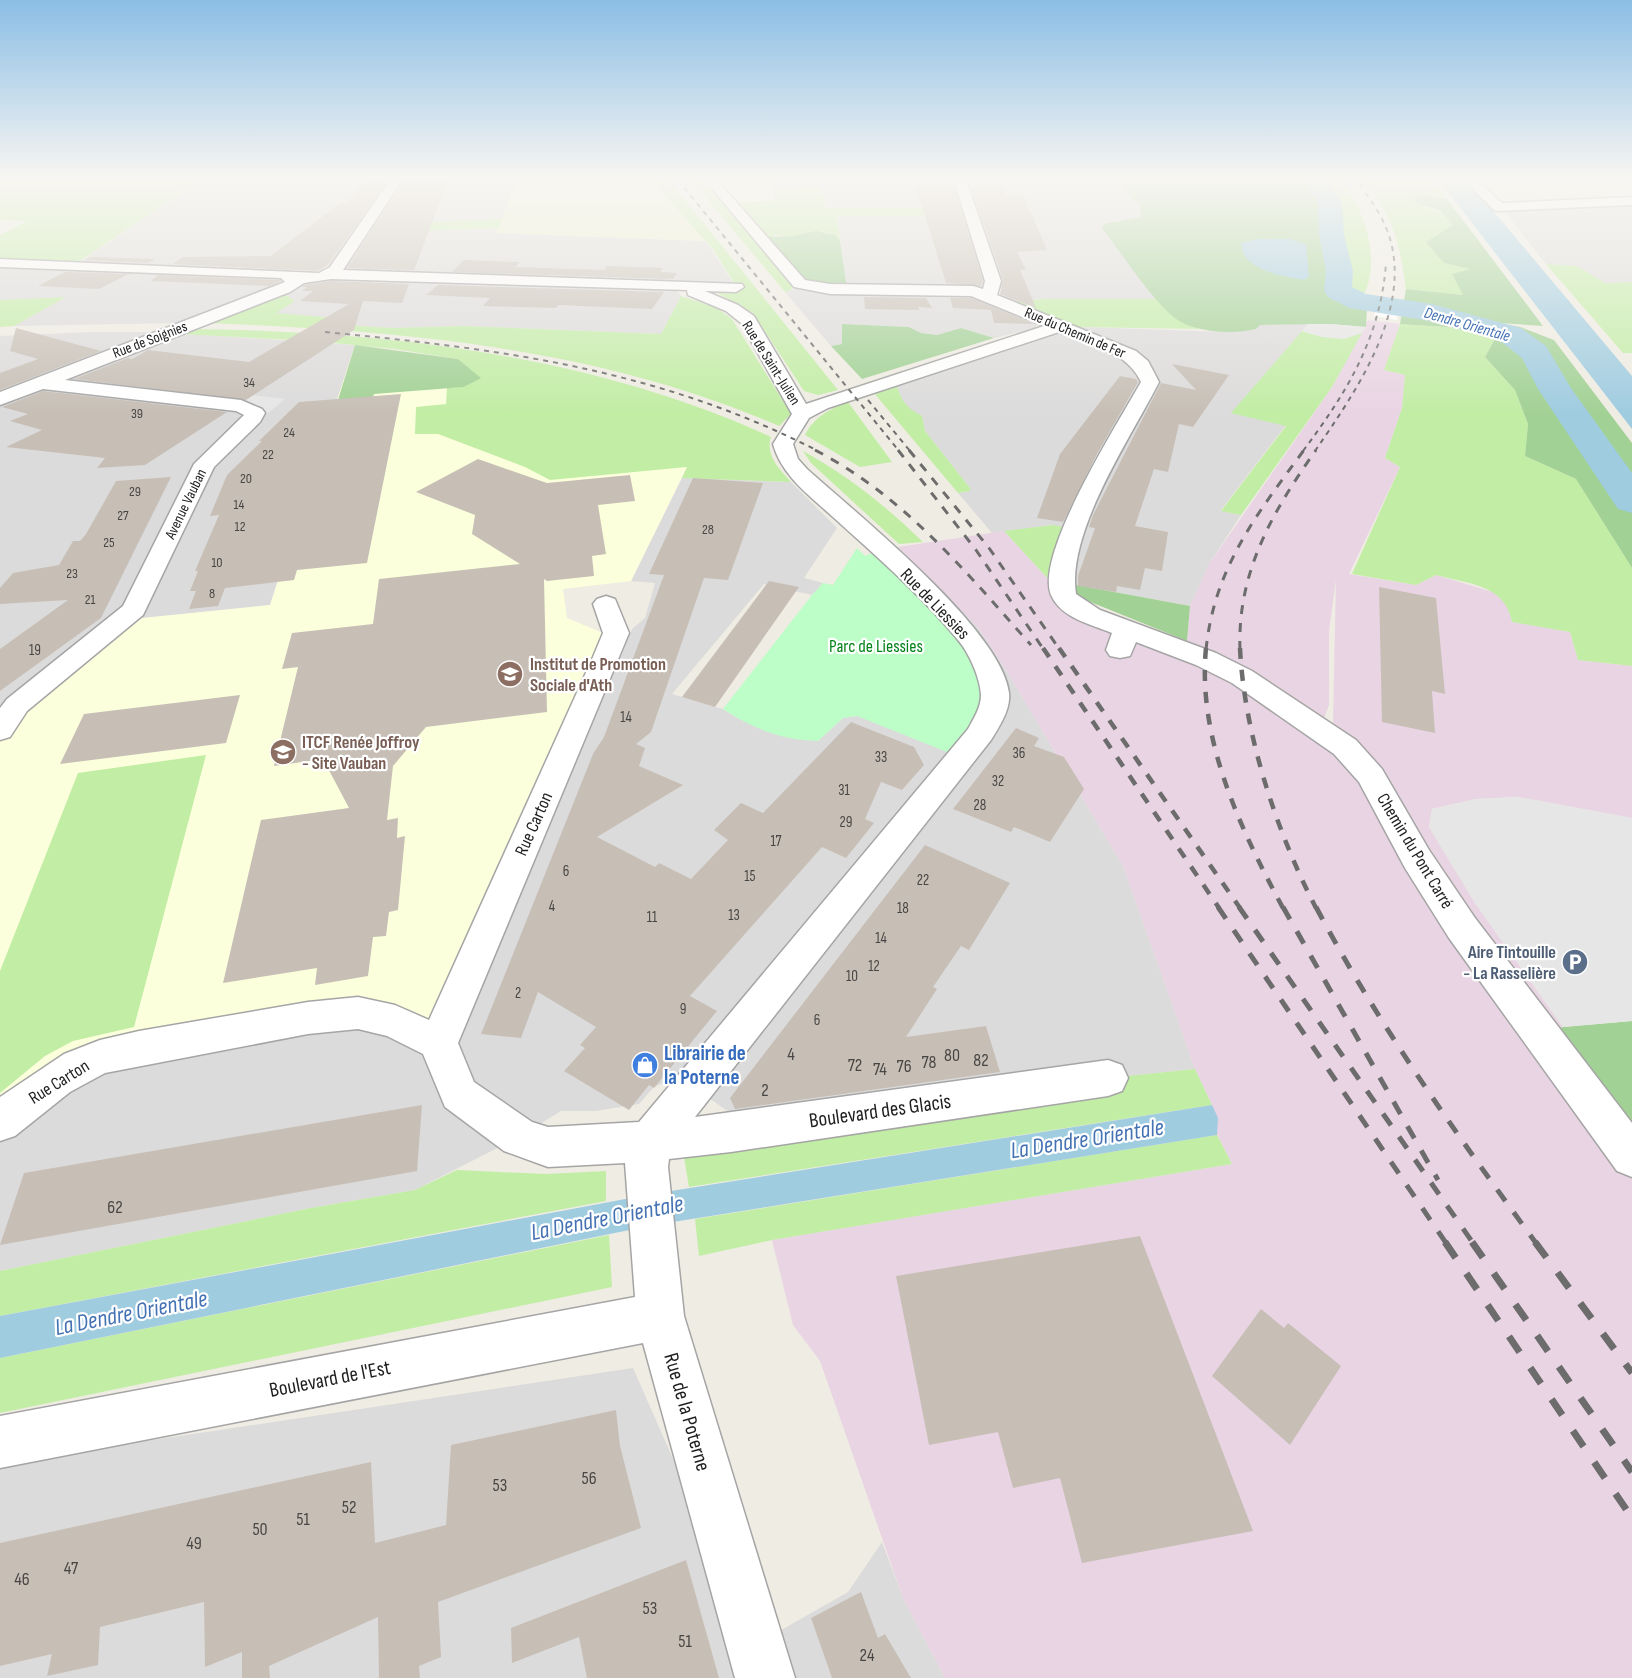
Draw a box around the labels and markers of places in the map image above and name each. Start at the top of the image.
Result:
place label: Institut de Promotion Sociale d'Ath [530,654,666,696]
school or university icon: Institut de Promotion Sociale d'Ath [495,659,525,689]
place label: ITCF Renée Joffroy - Site Vauban [302,732,420,774]
school or university icon: ITCF Renée Joffroy - Site Vauban [268,737,298,767]
place label: Aire Tintouille - La Rasselière [1463,942,1556,984]
parking icon: Aire Tintouille - La Rasselière [1560,947,1590,977]
place label: Librairie de la Poterne [664,1041,746,1090]
shop icon: Librairie de la Poterne [630,1050,660,1080]

